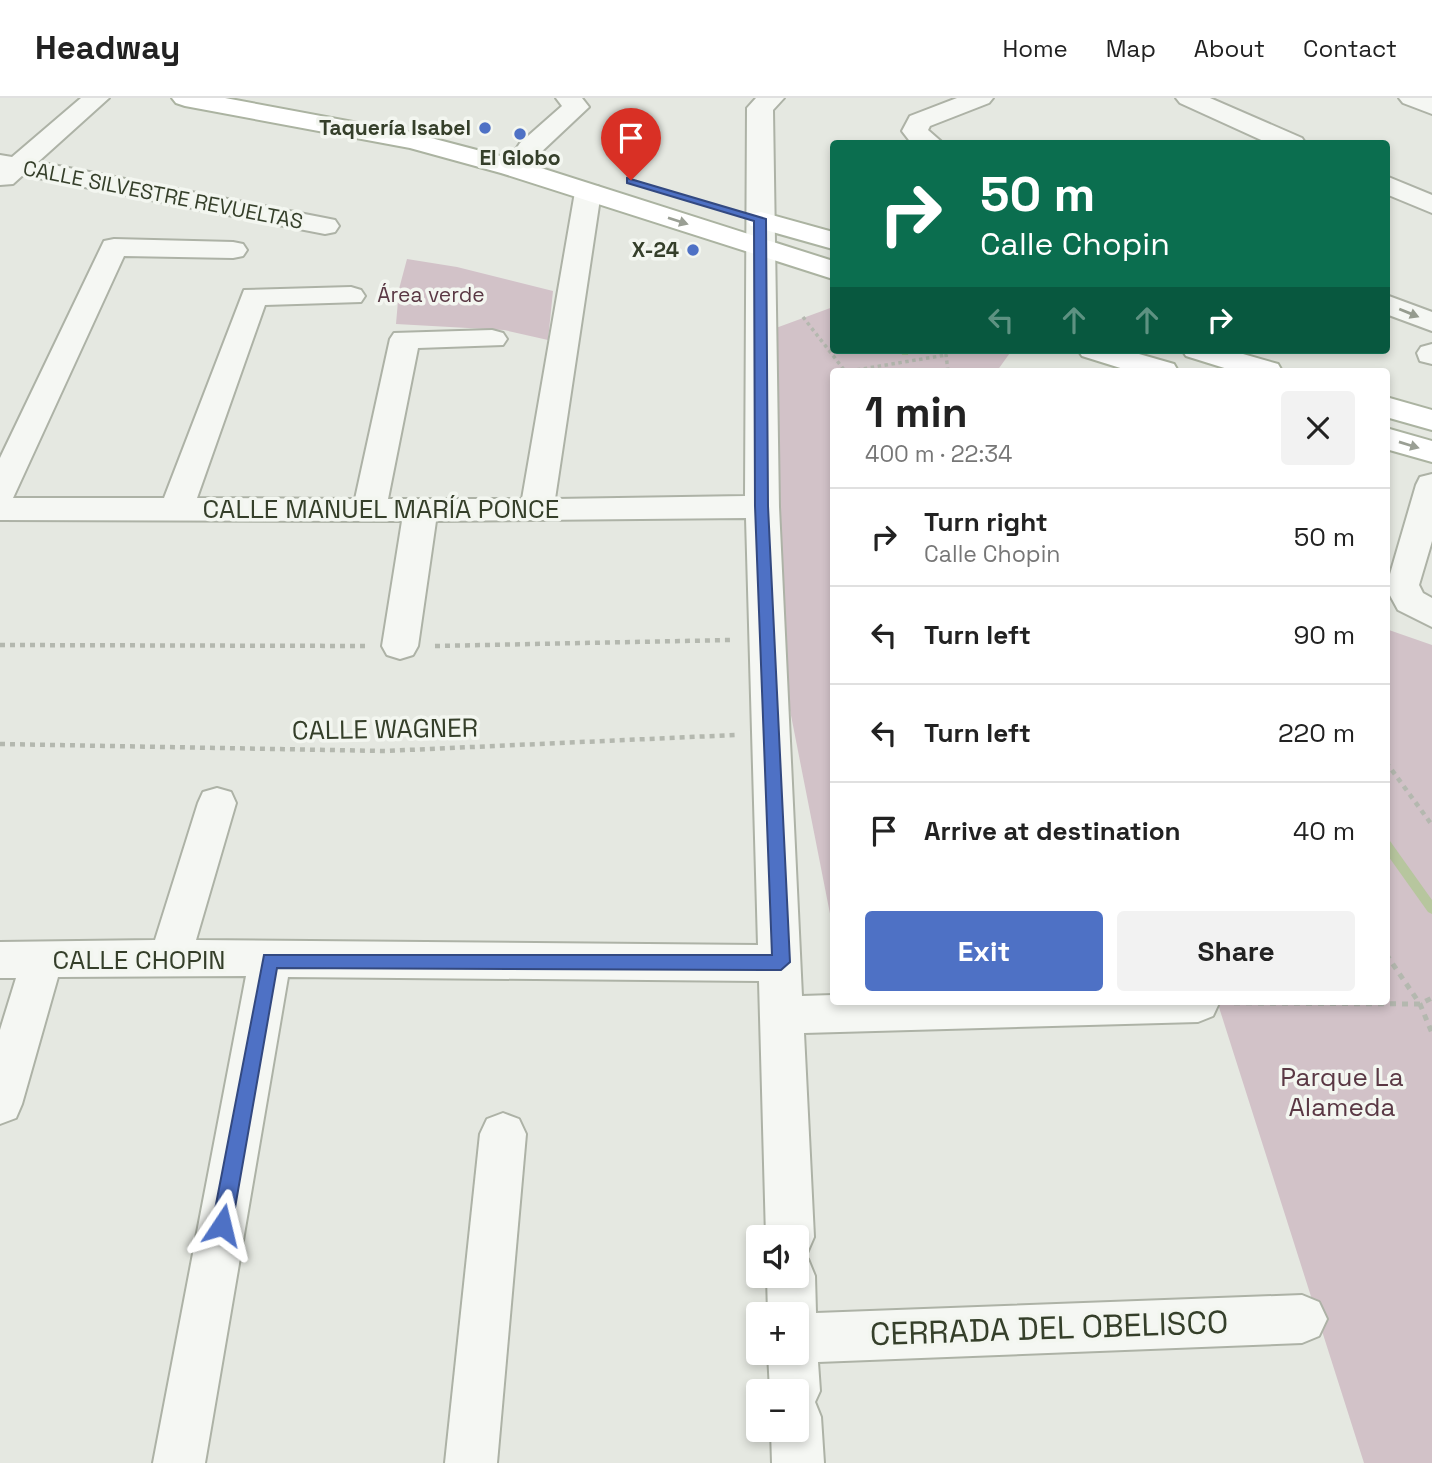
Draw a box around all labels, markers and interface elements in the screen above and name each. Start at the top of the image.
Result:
text: Headway [35,27,180,69]
text: Home [1002,33,1068,64]
text: Map [1106,33,1156,64]
text: About [1194,33,1265,64]
text: Contact [1303,33,1397,64]
pin [601,108,661,180]
place label: Taquería Isabel [319,114,471,141]
icon: arrive [612,119,650,157]
marker: Taquería Isabel [477,120,493,136]
marker: El Globo [512,126,528,142]
place label: El Globo [479,144,561,171]
street label: CALLE SILVESTRE REVUELTAS [21,154,305,235]
text: 50 m [980,163,1095,225]
icon: right [865,168,956,259]
one-way arrow [668,216,689,226]
text: Calle Chopin [980,224,1170,264]
place label: X-24 [632,236,679,263]
marker: X-24 [685,242,701,258]
park label: Área verde [377,281,485,308]
icon: left [982,301,1020,339]
icon: ahead [1055,301,1093,339]
icon: ahead [1128,301,1166,339]
icon: right [1201,301,1239,339]
one-way arrow [1399,307,1420,318]
text: 1 min [865,386,968,439]
button: close [1281,391,1355,465]
text: 400 m · 22:34 [865,439,1013,469]
one-way arrow [1399,440,1420,450]
street label: CALLE MANUEL MARÍA PONCE [203,492,559,526]
text: Turn right [924,505,1048,539]
icon: right [865,518,903,556]
text: 50 m [1294,520,1355,554]
text: Calle Chopin [924,539,1060,569]
icon: left [865,616,903,654]
text: Turn left [924,618,1031,652]
text: 90 m [1293,618,1355,652]
street label: CALLE WAGNER [292,710,478,748]
icon: left [865,714,903,752]
text: Turn left [924,716,1031,750]
text: 220 m [1278,716,1355,750]
icon: arrive [865,812,903,850]
text: Arrive at destination [924,814,1181,848]
text: 40 m [1293,814,1355,848]
button: Exit [865,911,1103,991]
button: Share [1117,911,1355,991]
street label: CALLE CHOPIN [53,943,226,977]
park label: Parque La Alameda [1280,1060,1404,1124]
position arrow [185,1188,259,1262]
map controls [746,1225,809,1442]
button: sound [746,1225,809,1288]
button: + [746,1302,809,1365]
street label: CERRADA DEL OBELISCO [869,1302,1229,1354]
button: − [746,1379,809,1442]

